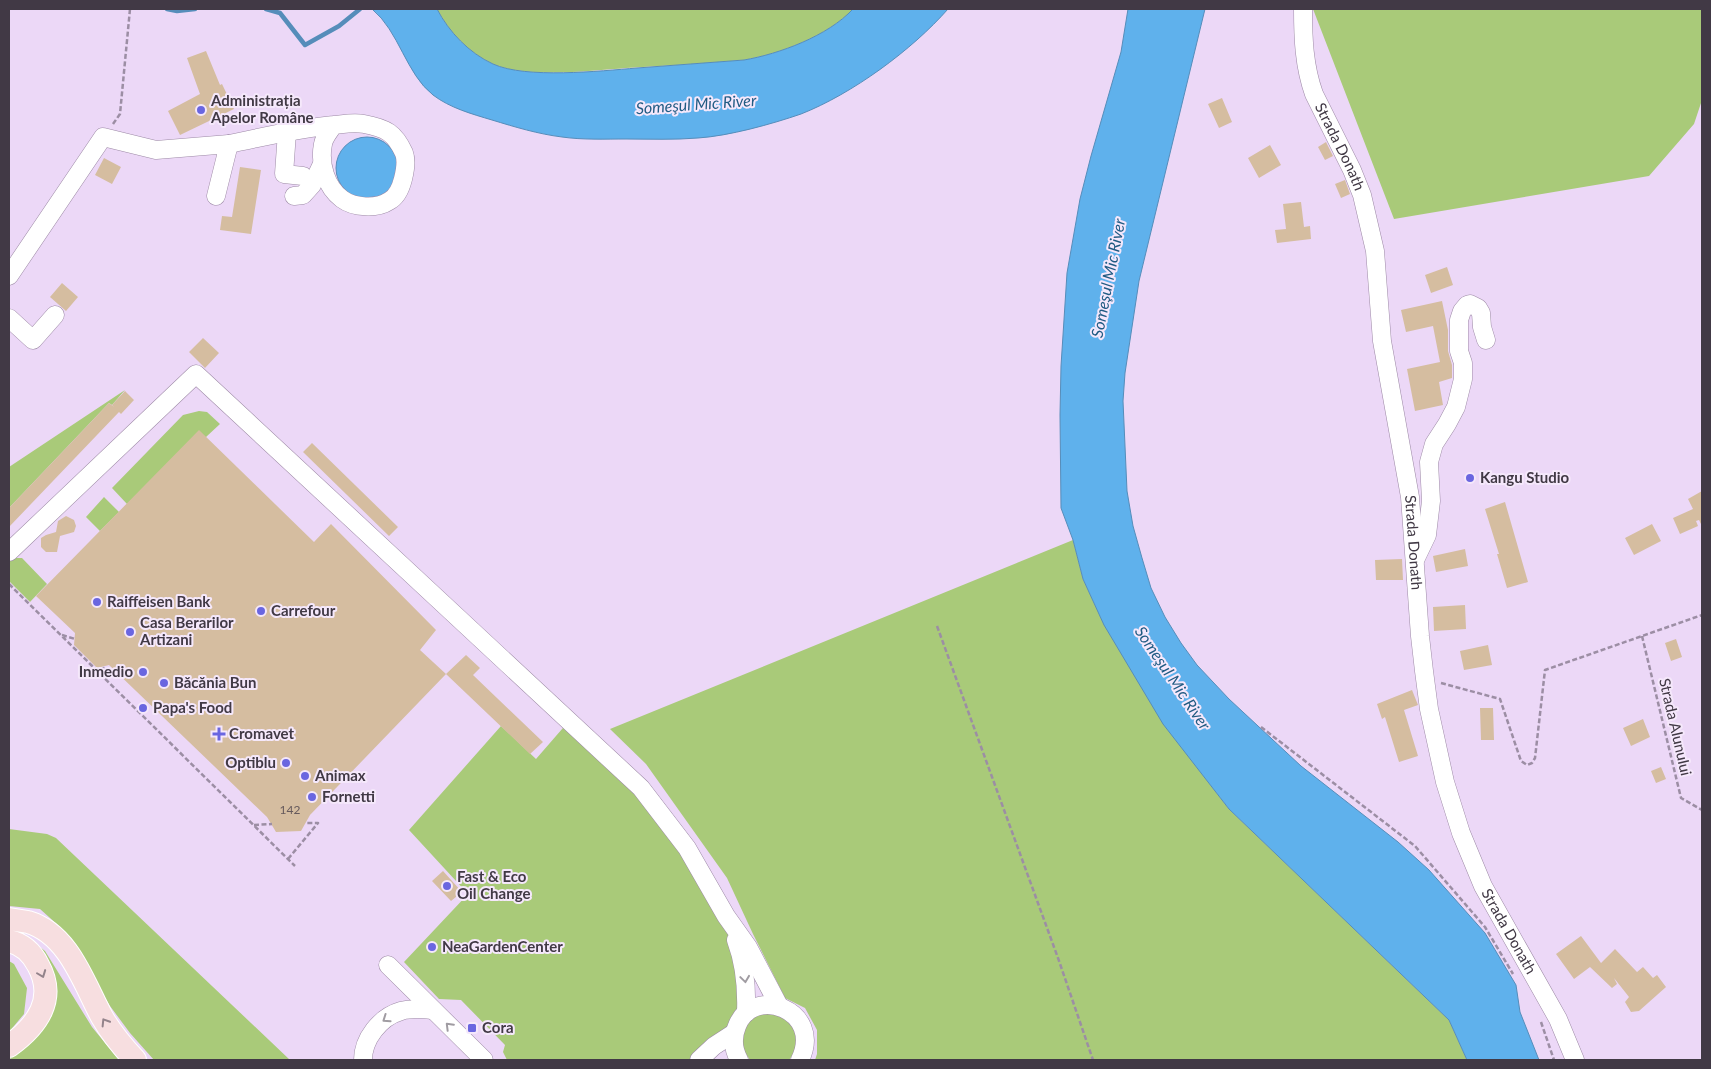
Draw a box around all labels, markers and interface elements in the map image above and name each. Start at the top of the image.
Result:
water label: Someşul Mic River [635,90,757,117]
place label: Administrația Apelor Române [210,91,314,126]
street label: Strada Donath [1312,100,1369,193]
marker: Administrația Apelor Române [195,104,207,116]
water label: Someşul Mic River [1087,216,1128,339]
place label: Kangu Studio [1480,468,1570,486]
marker: Kangu Studio [1464,472,1476,484]
street label: Strada Donath [1402,494,1427,591]
place label: Raiffeisen Bank [107,592,211,610]
marker: Raiffeisen Bank [91,596,103,608]
place label: Carrefour [271,601,336,619]
marker: Carrefour [255,605,267,617]
place label: Casa Berarilor Artizani [139,613,234,648]
water label: Someşul Mic River [1132,622,1215,734]
marker: Casa Berarilor Artizani [124,626,136,638]
place label: Inmedio [79,662,133,680]
marker: Inmedio [137,666,149,678]
place label: Băcănia Bun [174,673,256,691]
street label: Strada Alunului [1656,676,1696,777]
marker: Băcănia Bun [158,677,170,689]
place label: Papa's Food [153,698,232,716]
marker: Papa's Food [137,702,149,714]
place label: Cromavet [229,724,295,742]
marker: Cromavet [213,728,225,740]
place label: Optiblu [225,753,276,771]
marker: Optiblu [280,757,292,769]
place label: Animax [314,766,366,784]
marker: Animax [299,770,311,782]
place label: Fornetti [322,787,375,805]
marker: Fornetti [306,791,318,803]
house number: 142 [280,802,300,817]
place label: Fast & Eco Oil Change [457,867,530,902]
marker: Fast & Eco Oil Change [441,880,453,892]
street label: Strada Donath [1478,885,1541,977]
place label: NeaGardenCenter [442,937,563,955]
marker: NeaGardenCenter [426,941,438,953]
one-way arrow [36,969,46,978]
one-way arrow [740,975,750,983]
one-way arrow [382,1013,392,1022]
one-way arrow [102,1018,112,1027]
place label: Cora [482,1018,514,1036]
marker: Cora [466,1022,478,1034]
one-way arrow [446,1023,455,1032]

